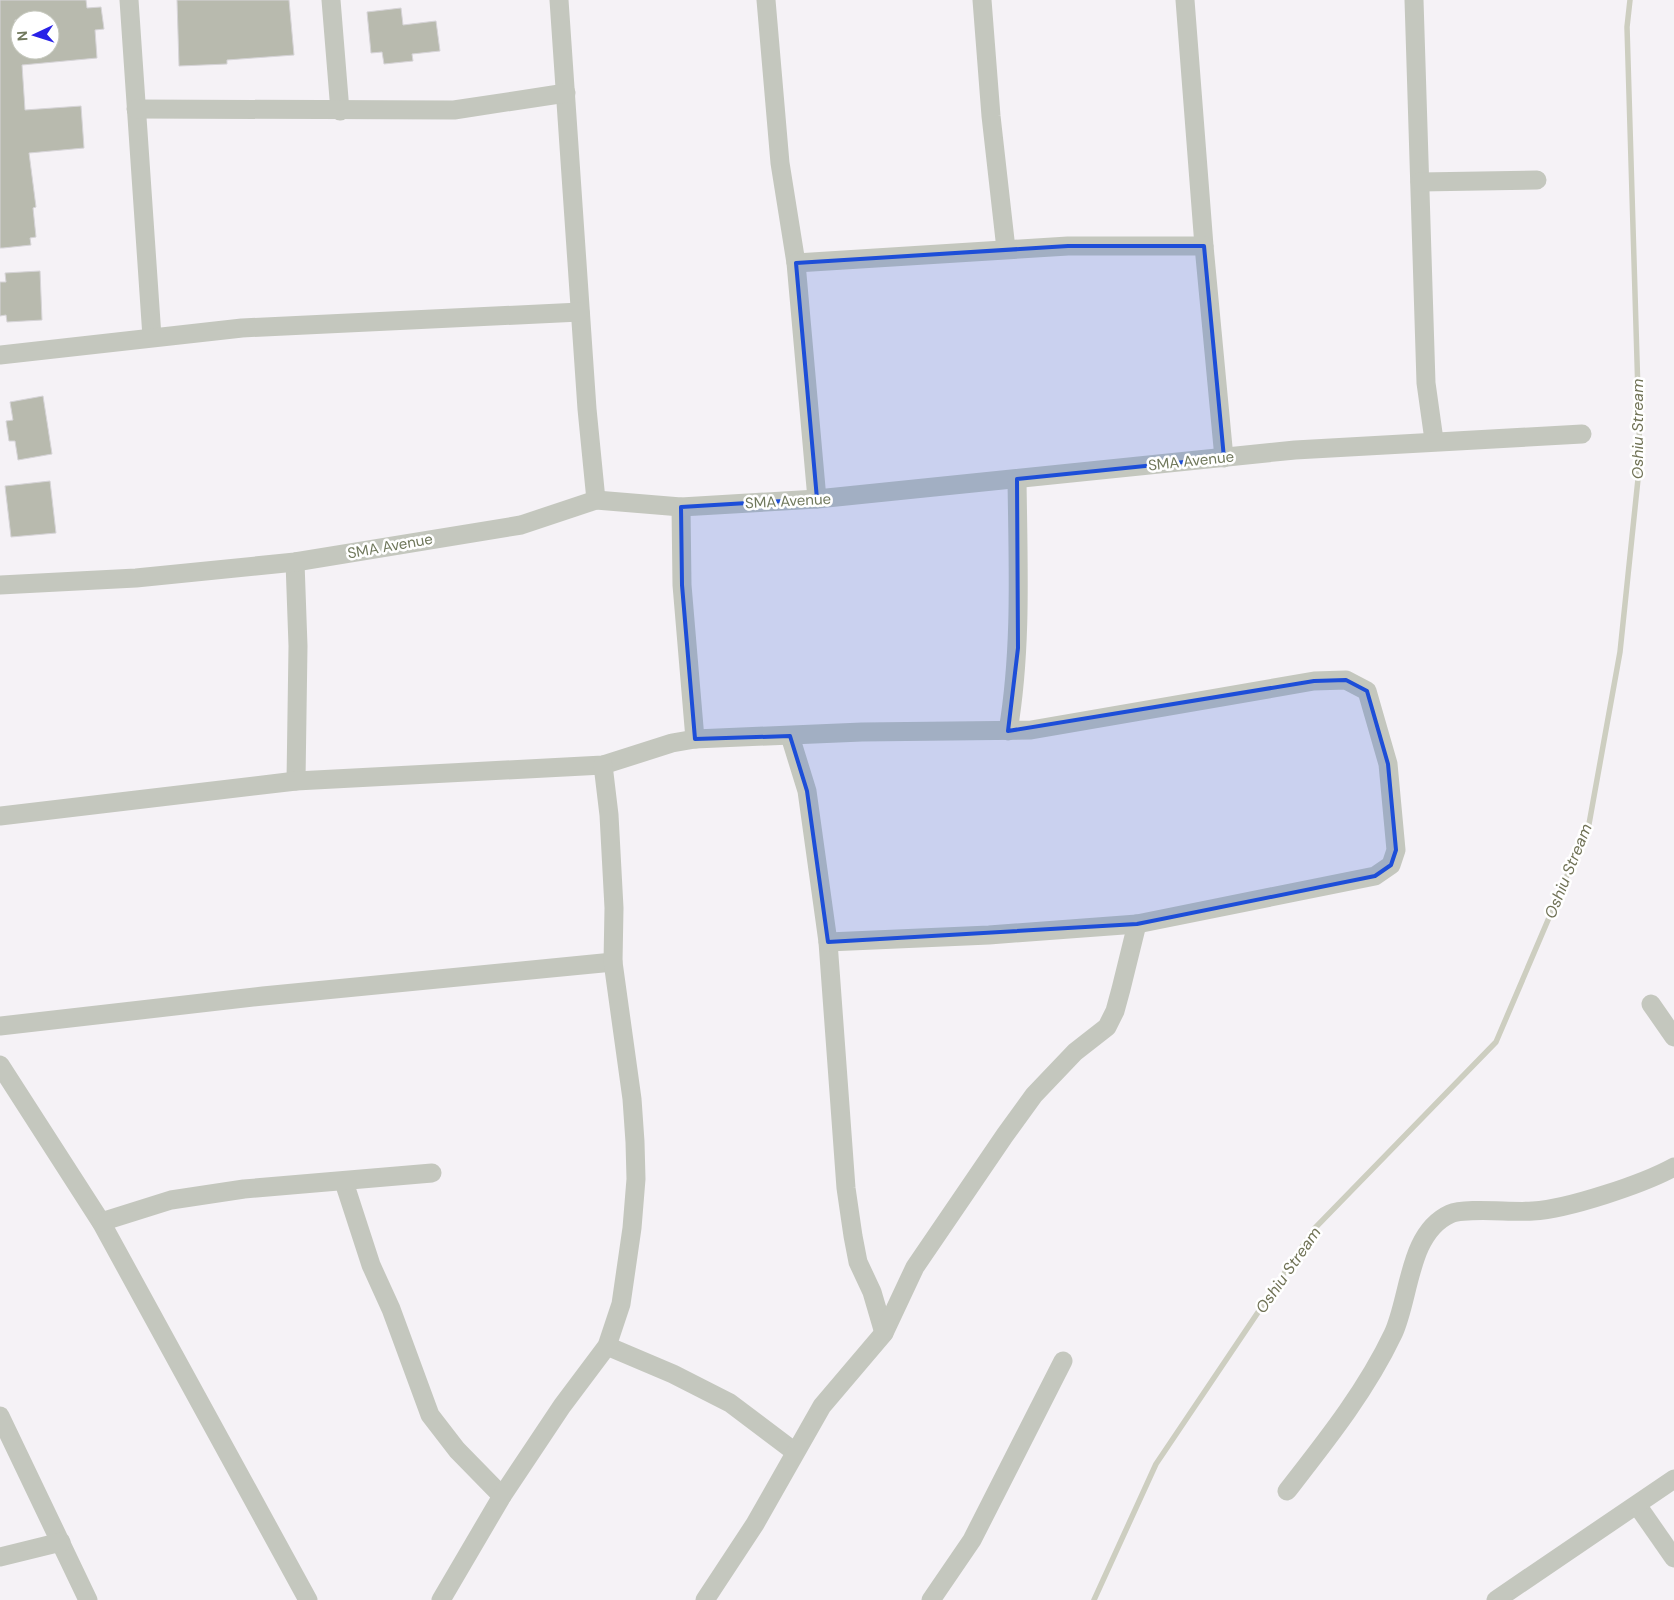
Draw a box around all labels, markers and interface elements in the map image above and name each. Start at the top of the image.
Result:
north arrow [10,10,60,60]
text: N [13,30,31,42]
water label: Oshiu Stream [1627,379,1648,479]
street label: SMA Avenue [1147,447,1235,475]
street label: SMA Avenue [744,489,832,513]
street label: SMA Avenue [346,529,434,563]
water label: Oshiu Stream [1539,820,1597,922]
water label: Oshiu Stream [1251,1223,1325,1317]

